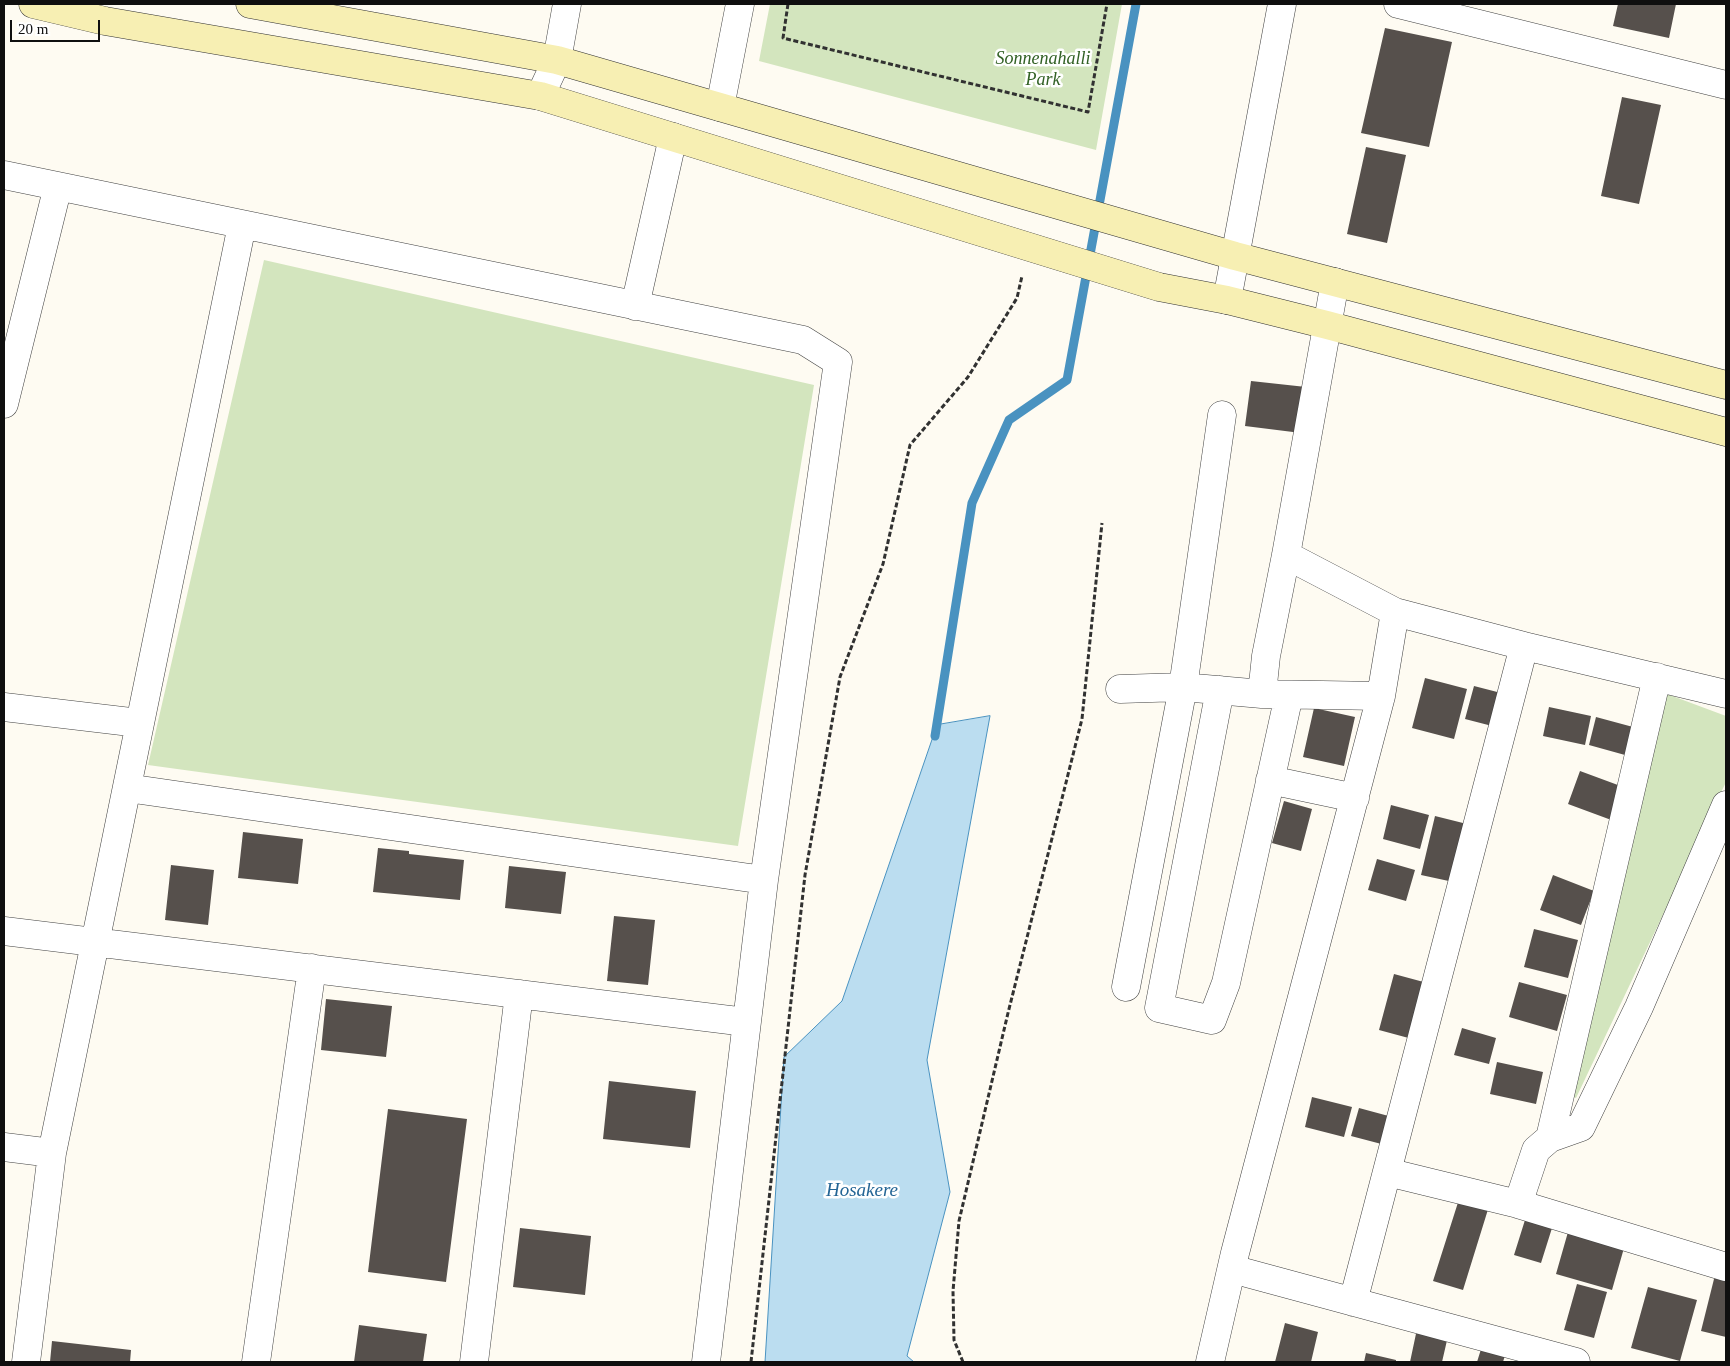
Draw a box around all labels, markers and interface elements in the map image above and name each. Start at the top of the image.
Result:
scale bar [12,10,102,42]
text: 20 m [18,21,48,37]
park label: Sonnenahalli Park [996,48,1090,90]
water label: Hosakere [826,1180,898,1202]

